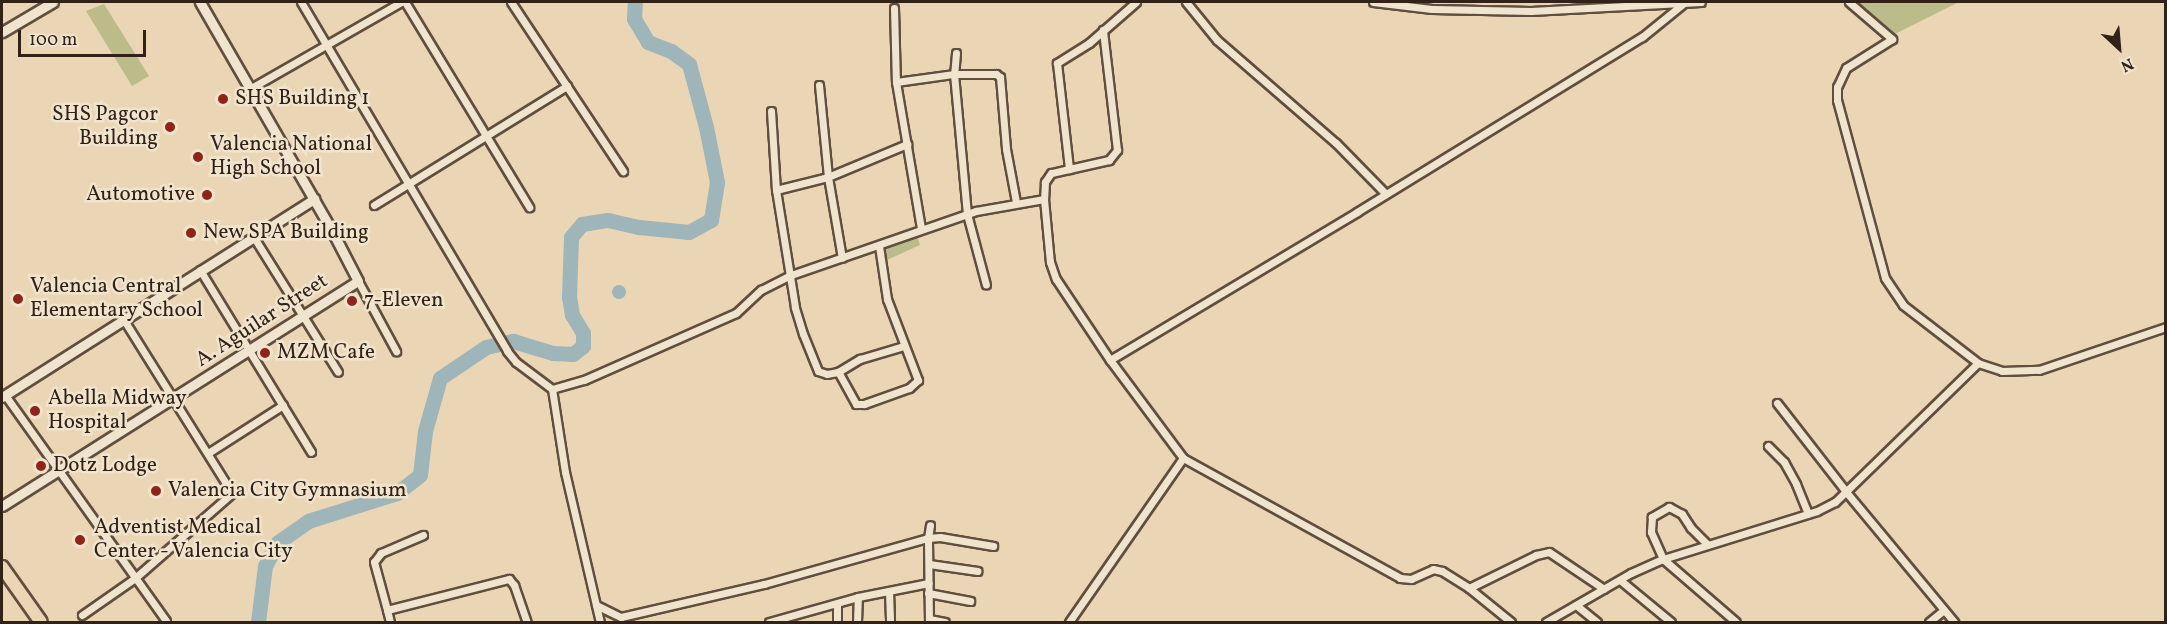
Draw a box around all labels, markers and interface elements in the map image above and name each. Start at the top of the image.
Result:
scale bar [21,18,148,56]
north arrow [2089,18,2149,78]
text: 100 m [29,28,78,53]
text: N [2117,52,2137,77]
place label: SHS Building 1 [235,86,370,112]
marker: SHS Building 1 [216,92,230,106]
place label: SHS Pagcor Building [52,102,158,152]
marker: SHS Pagcor Building [163,120,177,134]
place label: Valencia National High School [210,132,372,182]
marker: Valencia National High School [191,150,205,164]
place label: Automotive [86,182,195,208]
marker: Automotive [200,188,214,202]
place label: New SPA Building [203,220,369,246]
marker: New SPA Building [184,226,198,240]
street label: A. Aguilar Street [191,269,333,373]
place label: Valencia Central Elementary School [30,274,204,324]
place label: 7-Eleven [364,288,444,314]
marker: Valencia Central Elementary School [11,292,25,306]
marker: 7-Eleven [345,294,359,308]
place label: MZM Cafe [277,340,375,366]
marker: MZM Cafe [258,346,272,360]
place label: Abella Midway Hospital [48,386,187,436]
marker: Abella Midway Hospital [26,402,44,420]
place label: Dotz Lodge [53,453,157,479]
marker: Dotz Lodge [34,459,48,473]
place label: Valencia City Gymnasium [168,478,407,504]
marker: Valencia City Gymnasium [149,484,163,498]
place label: Adventist Medical Center - Valencia City [94,515,294,565]
marker: Adventist Medical Center - Valencia City [71,531,89,549]

